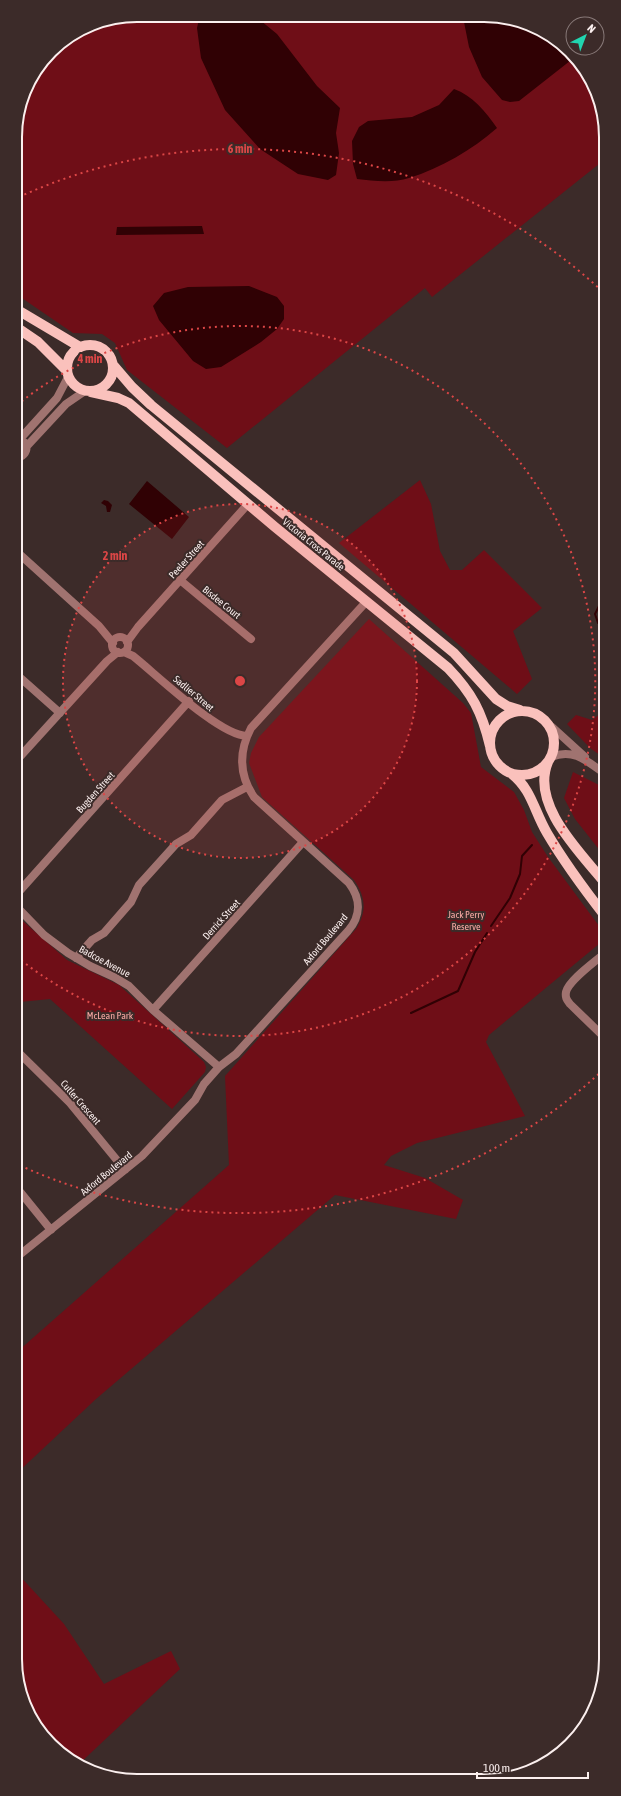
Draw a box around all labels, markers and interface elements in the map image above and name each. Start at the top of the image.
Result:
north arrow [565,16,605,56]
text: N [585,22,598,35]
text: 6 min [228,142,252,156]
text: 4 min [77,352,102,366]
street label: Victoria Cross Parade [281,516,347,573]
street label: Peeler Street [166,538,206,581]
text: 2 min [103,549,127,563]
street label: Bisdee Court [201,584,243,621]
street label: Sadlier Street [171,673,216,714]
centre of rings [233,674,247,688]
street label: Bugden Street [74,770,117,815]
street label: Derrick Street [201,897,242,942]
park label: Jack Perry Reserve [448,909,484,932]
street label: Axford Boulevard [301,911,350,967]
street label: Badcoe Avenue [77,943,133,980]
park label: McLean Park [87,1010,134,1021]
street label: Cutler Crescent [58,1078,103,1127]
street label: Axford Boulevard [78,1149,134,1198]
scale bar [477,1754,588,1780]
text: 100 m [483,1761,510,1775]

